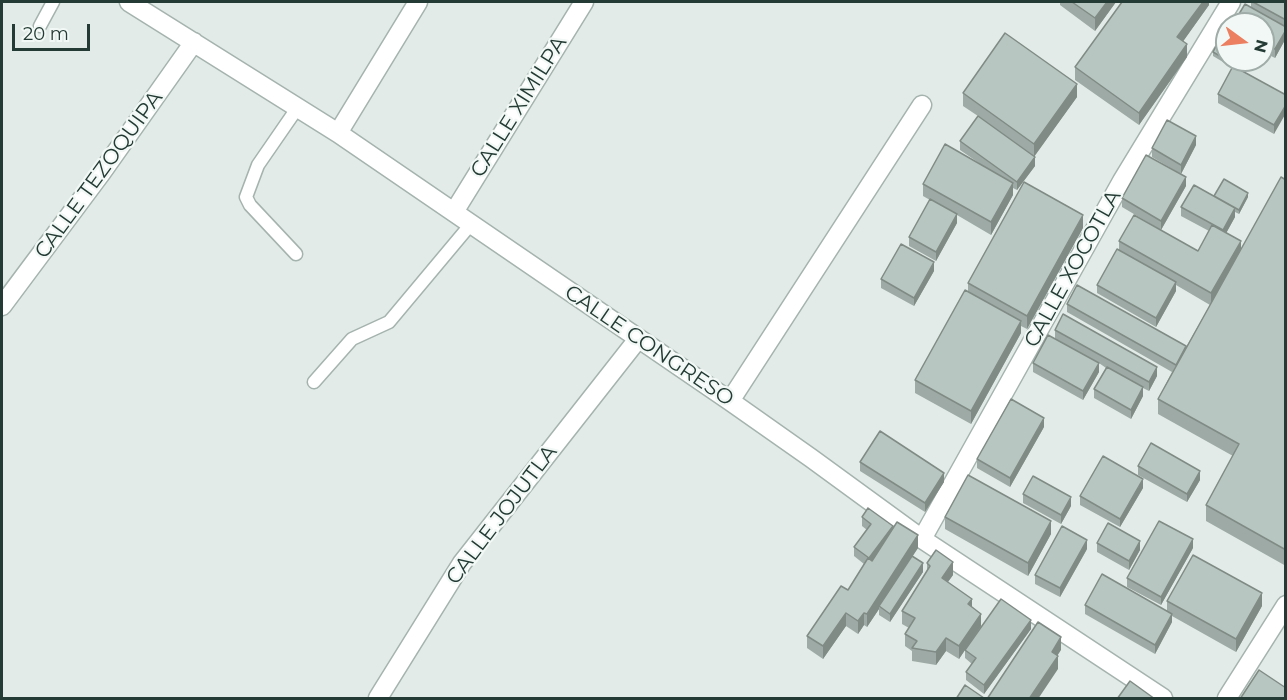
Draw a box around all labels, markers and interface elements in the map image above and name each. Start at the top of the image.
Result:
scale bar [15,12,93,50]
north arrow [1215,12,1275,72]
text: 20 m [23,23,69,45]
street label: CALLE XIMILPA [466,32,572,182]
text: N [1250,38,1272,55]
street label: CALLE TEZOQUIPA [30,86,168,264]
street label: CALLE XOCOTLA [1019,186,1127,352]
street label: CALLE CONGRESO [560,280,738,412]
street label: CALLE JOJUTLA [441,440,563,590]

